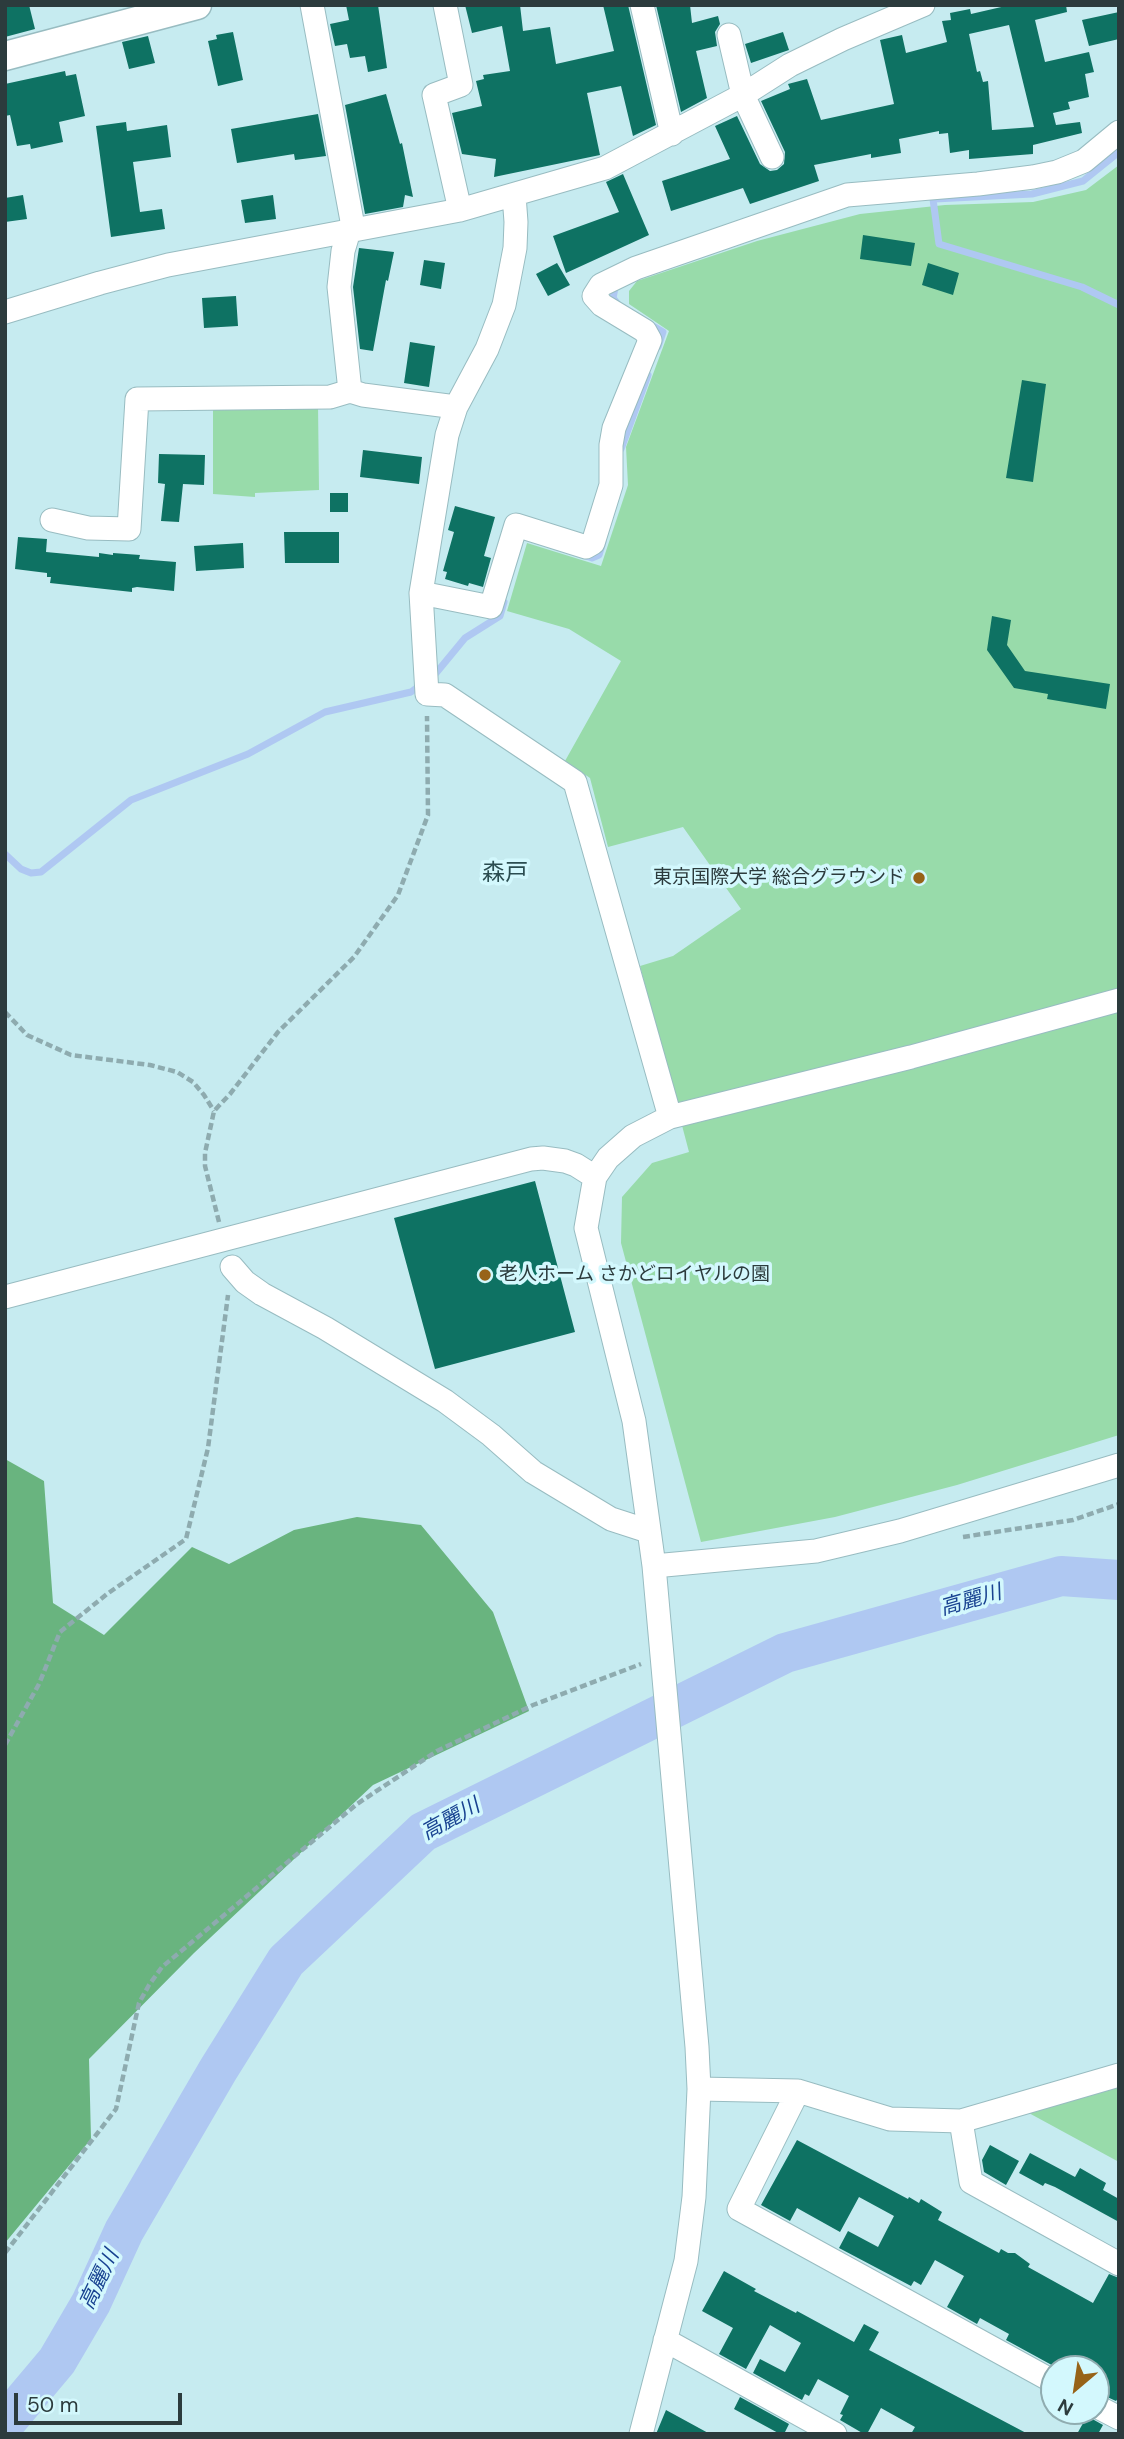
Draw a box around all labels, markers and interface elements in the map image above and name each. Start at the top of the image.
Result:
district label: 森戸 [482,860,528,888]
place label: 東京国際大学 総合グラウンド [653,867,905,889]
marker: 東京国際大学 総合グラウンド [911,870,927,886]
place label: 老人ホーム さかどロイヤルの園 [499,1264,770,1286]
marker: 老人ホーム さかどロイヤルの園 [477,1267,493,1283]
water label: 高麗川 [937,1580,1005,1622]
water label: 高麗川 [417,1794,485,1846]
water label: 高麗川 [75,2246,125,2314]
north arrow [1040,2355,1110,2425]
scale bar [18,2380,186,2424]
text: 50 m [27,2391,78,2419]
text: N [1053,2393,1078,2421]

